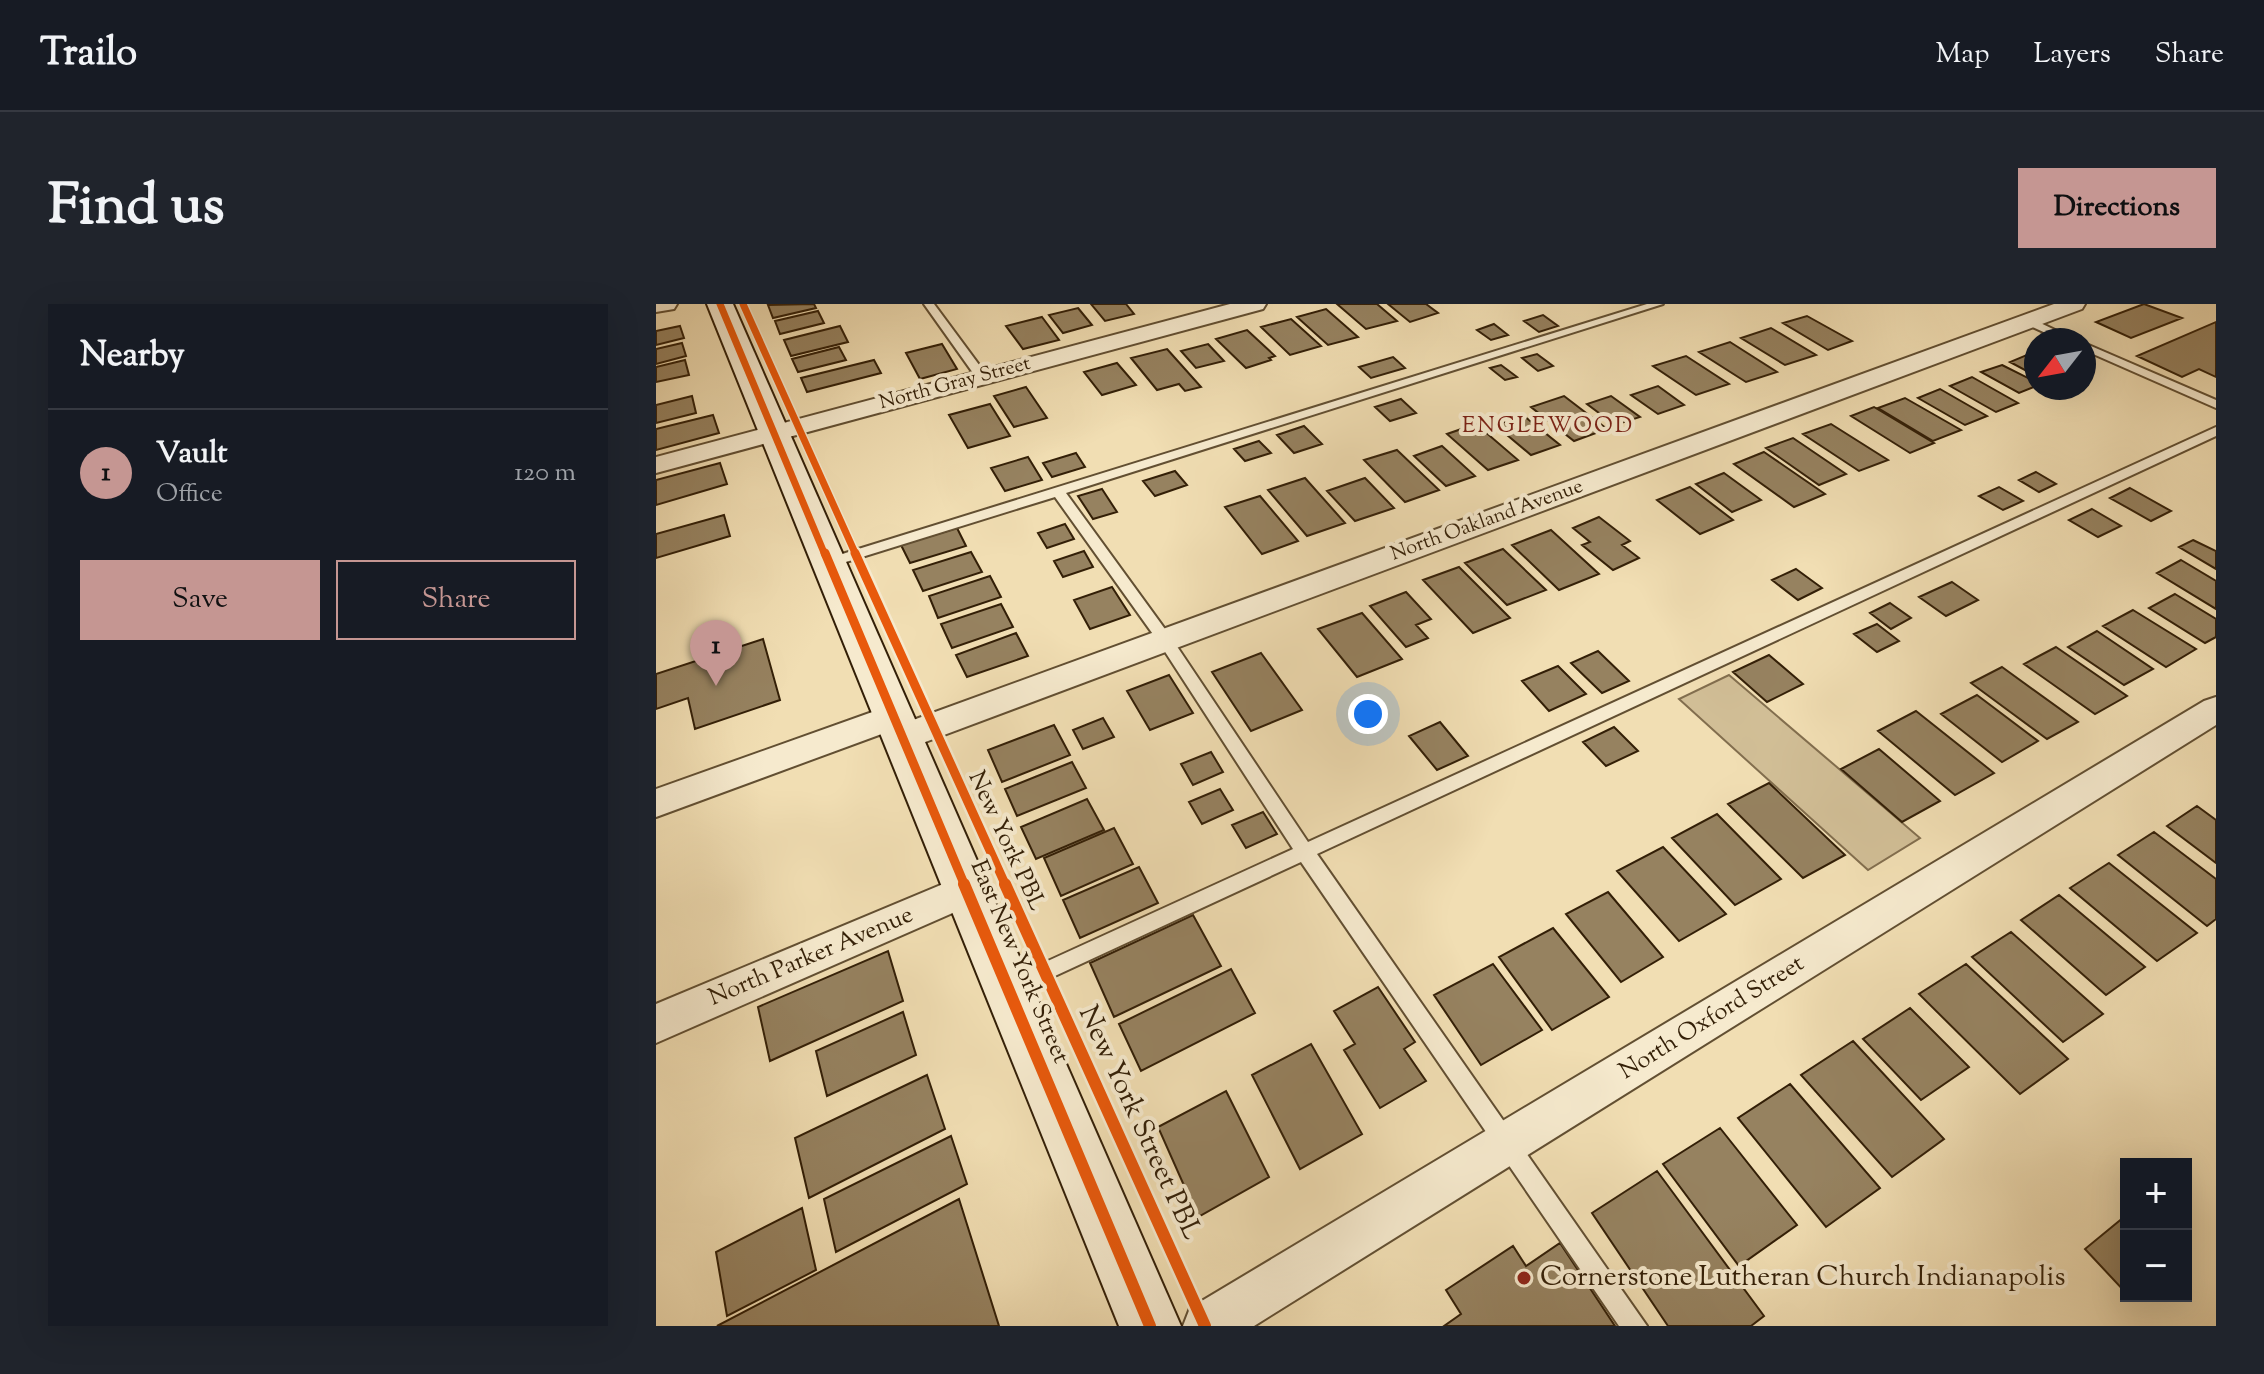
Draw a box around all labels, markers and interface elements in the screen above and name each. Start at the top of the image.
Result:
text: Trailo [40,28,137,82]
text: Map [1936,35,1989,75]
text: Layers [2033,35,2111,75]
text: Share [2155,35,2224,75]
text: Find us [48,168,224,249]
button: Directions [2018,168,2216,248]
north arrow [2024,328,2096,400]
text: Nearby [80,332,185,381]
street label: North Gray Street [876,350,1034,418]
district label: ENGLEWOOD [1462,411,1634,443]
text: Vault [156,433,227,476]
text: 1 [102,455,110,492]
text: 120 m [514,455,576,492]
street label: North Oakland Avenue [1387,473,1587,569]
text: Office [156,476,223,513]
button: Save [80,560,320,640]
button: Share [336,560,576,640]
pin: 1 [690,620,742,686]
your location [1348,694,1388,734]
street label: New York PBL [959,765,1053,917]
street label: East New York Street [961,855,1077,1069]
street label: North Parker Avenue [703,899,919,1015]
street label: North Oxford Street [1613,947,1811,1089]
street label: New York Street PBL [1067,999,1211,1247]
map controls [2120,1158,2192,1302]
button: + [2120,1158,2192,1230]
button: − [2120,1230,2192,1302]
place label: Cornerstone Lutheran Church Indianapolis [1540,1258,2065,1298]
marker: Cornerstone Lutheran Church Indianapolis [1515,1269,1533,1287]

